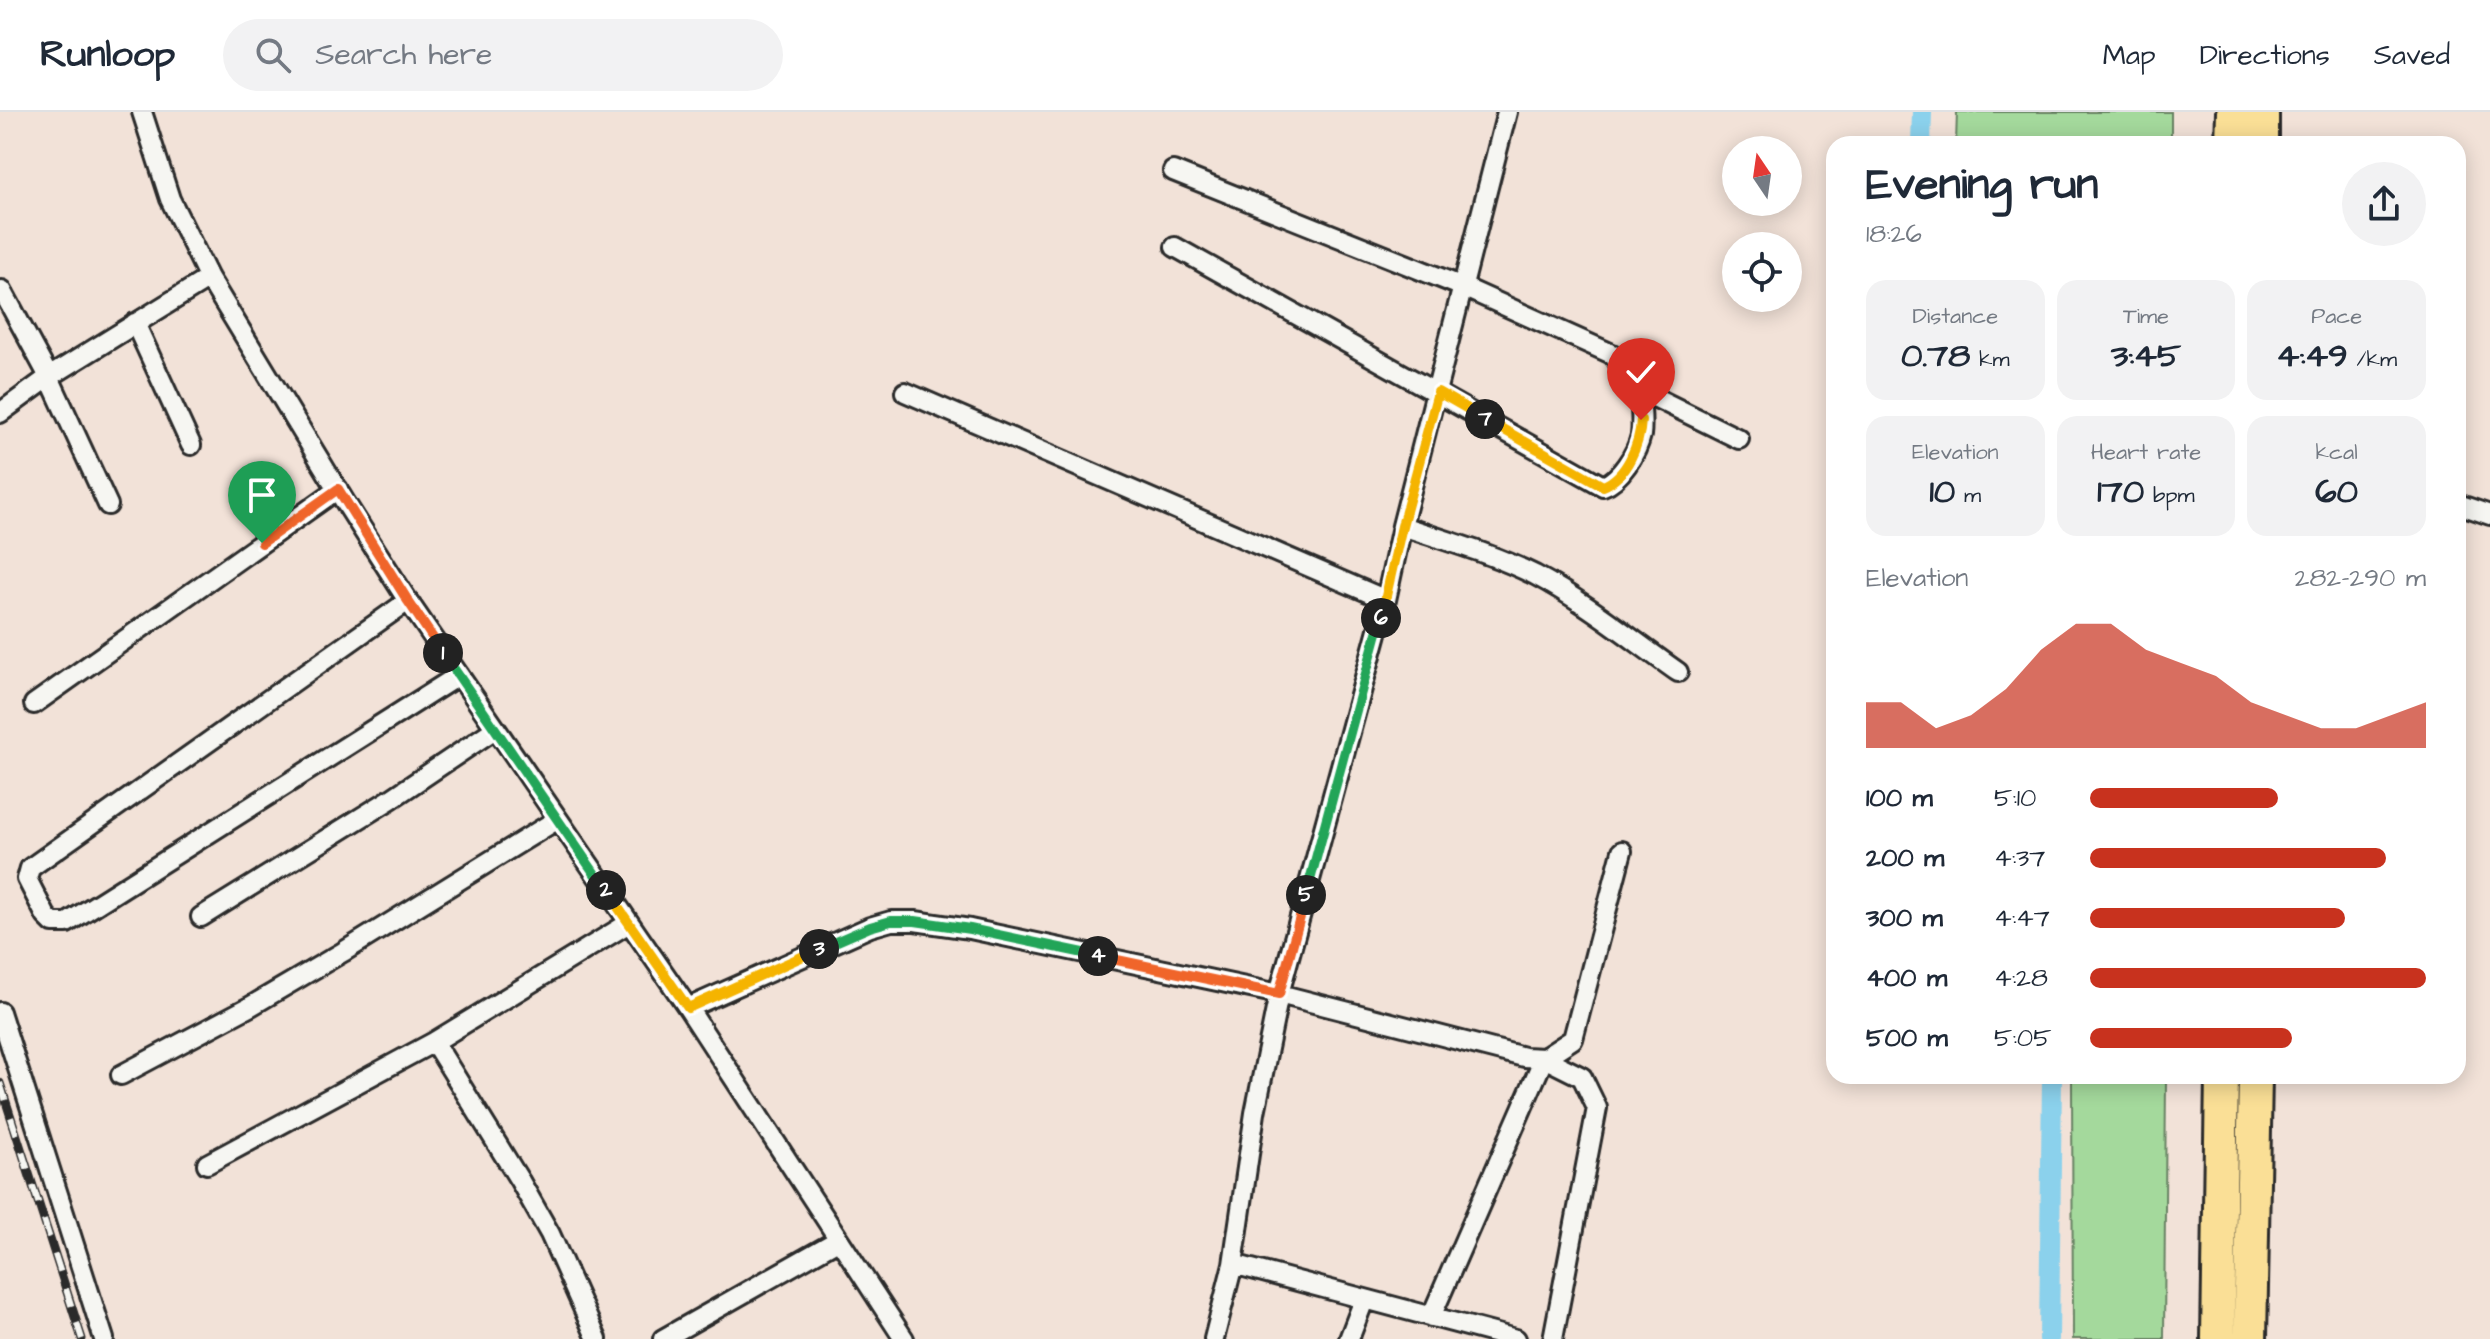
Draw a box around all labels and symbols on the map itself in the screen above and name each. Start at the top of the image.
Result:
north arrow [1722,136,1802,216]
pin [1607,338,1675,420]
pin: 7 [1465,399,1505,439]
pin [228,461,296,543]
pin: 6 [1361,598,1401,638]
pin: 1 [423,633,463,673]
pin: 2 [586,870,626,910]
pin: 5 [1286,875,1326,915]
pin: 3 [799,929,839,969]
pin: 4 [1078,936,1118,976]

